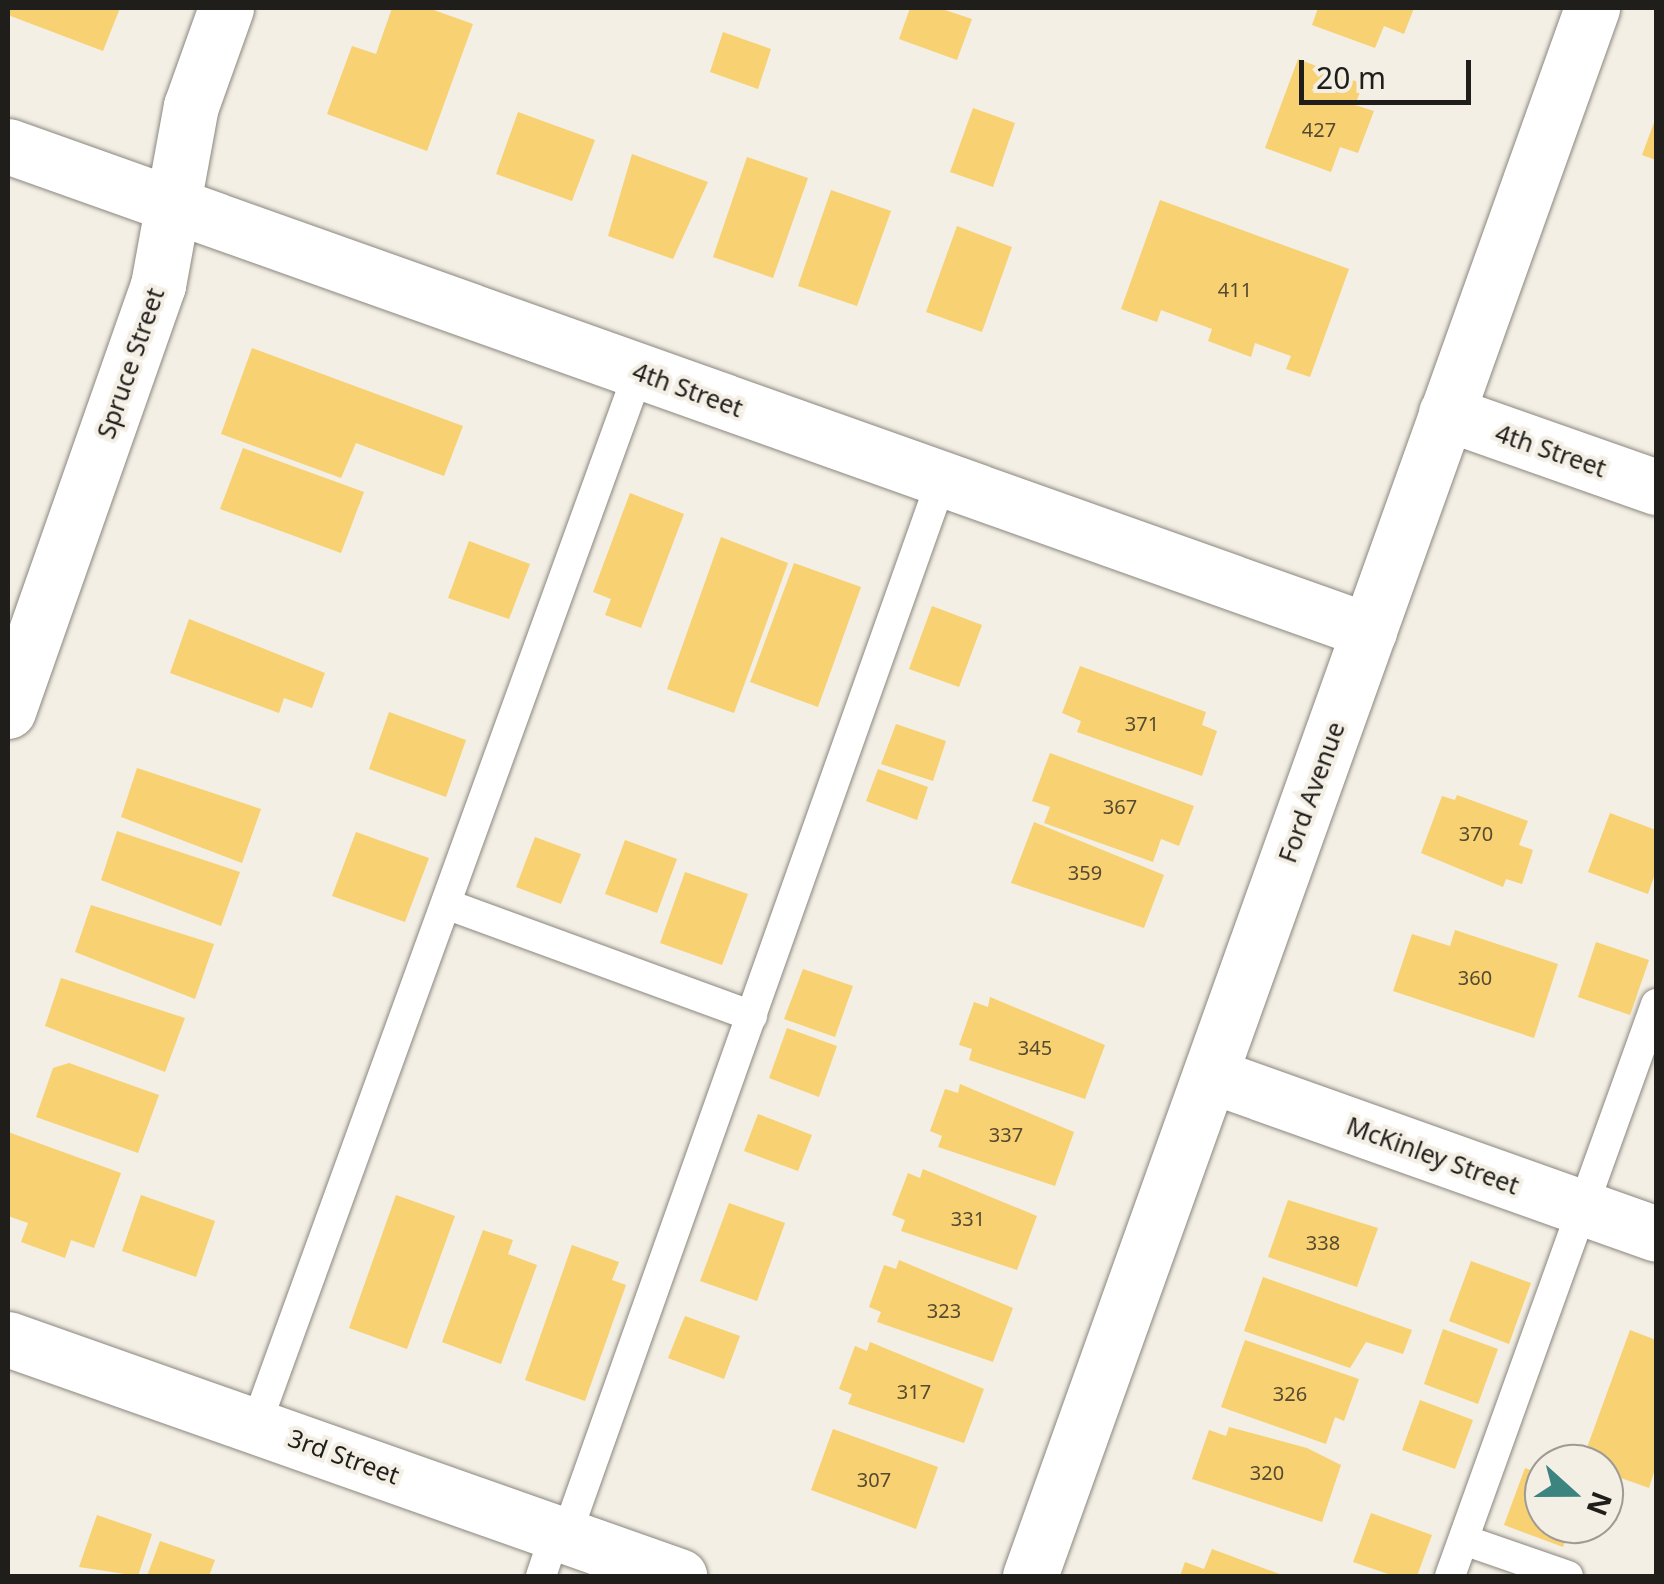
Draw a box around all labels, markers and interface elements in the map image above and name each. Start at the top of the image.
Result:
scale bar [1304,40,1476,102]
text: 20 m [1316,57,1386,98]
house number: 427 [1302,117,1336,141]
house number: 411 [1218,277,1252,301]
street label: Spruce Street [90,284,170,442]
street label: 4th Street [629,355,747,423]
street label: 4th Street [1492,417,1610,483]
house number: 371 [1125,711,1159,735]
street label: Ford Avenue [1272,718,1350,866]
house number: 367 [1103,794,1137,818]
house number: 370 [1459,821,1493,845]
house number: 359 [1068,860,1102,884]
house number: 360 [1458,965,1492,989]
house number: 345 [1018,1035,1052,1059]
street label: McKinley Street [1343,1110,1523,1200]
house number: 337 [989,1122,1023,1146]
house number: 331 [951,1206,985,1230]
house number: 338 [1306,1230,1340,1254]
house number: 323 [927,1298,961,1322]
house number: 317 [897,1379,931,1403]
house number: 326 [1273,1381,1307,1405]
street label: 3rd Street [284,1422,404,1490]
north arrow [1524,1444,1624,1544]
house number: 320 [1250,1460,1284,1484]
house number: 307 [857,1467,891,1491]
text: N [1578,1487,1622,1521]

